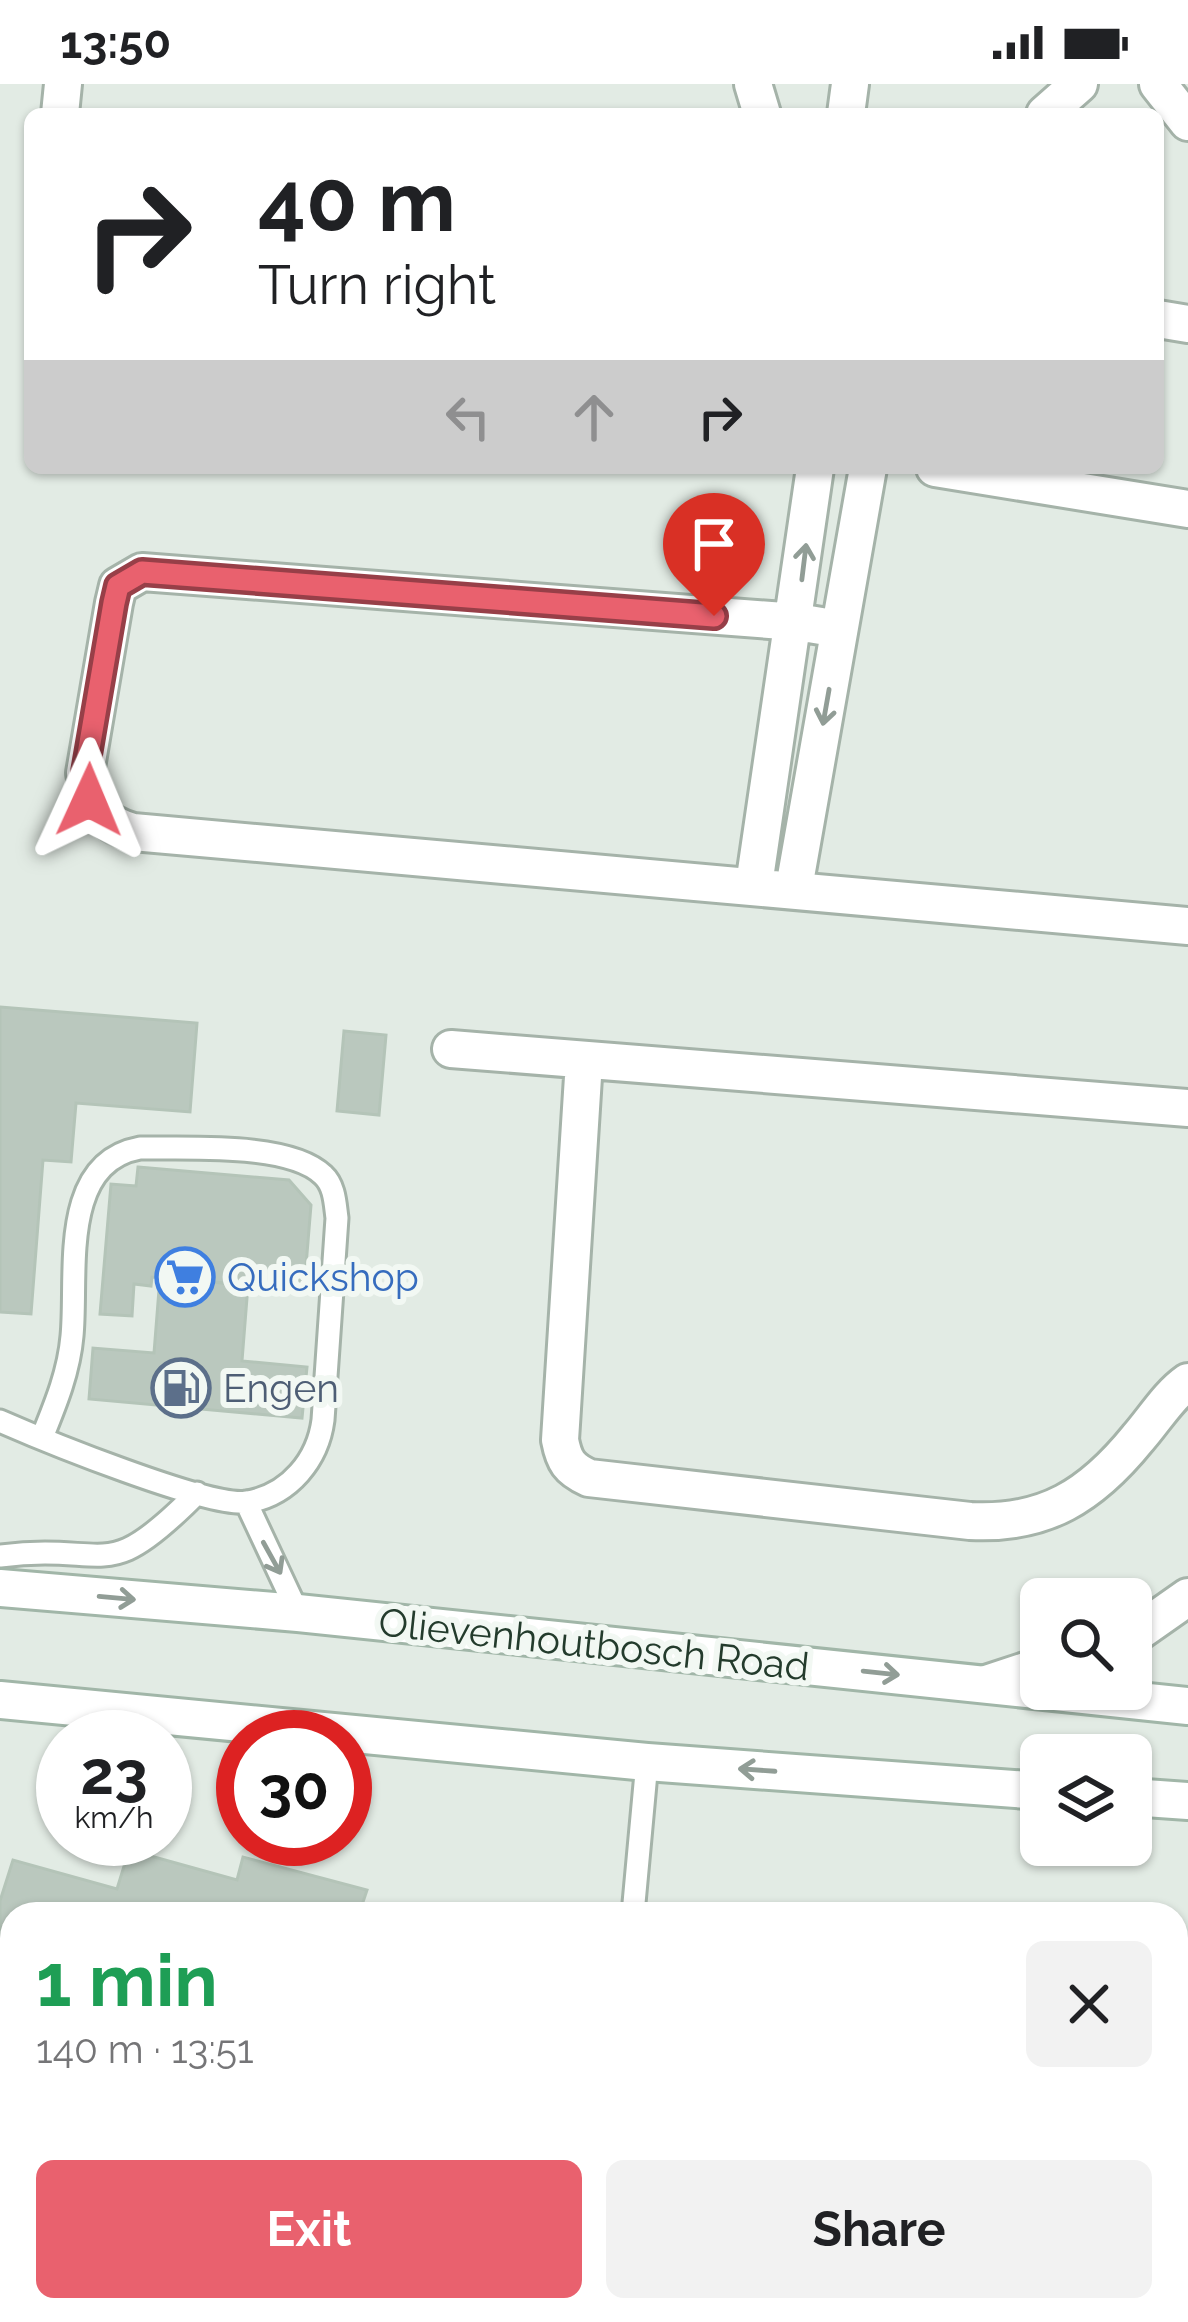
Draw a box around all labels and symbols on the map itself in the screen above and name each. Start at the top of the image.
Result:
pin [663,493,765,616]
one-way arrow [794,543,816,582]
one-way arrow [813,687,836,726]
position arrow [26,737,152,863]
supermarket icon: Quickshop [154,1246,216,1308]
place label: Quickshop [227,1254,419,1300]
fuel station icon: Engen [150,1357,212,1419]
place label: Engen [223,1365,339,1411]
one-way arrow [261,1539,284,1574]
one-way arrow [97,1587,136,1610]
street label: Olievenhoutbosch Road [377,1599,811,1689]
one-way arrow [861,1662,900,1685]
speed limit sign: 30 [216,1710,372,1866]
one-way arrow [738,1759,777,1782]

